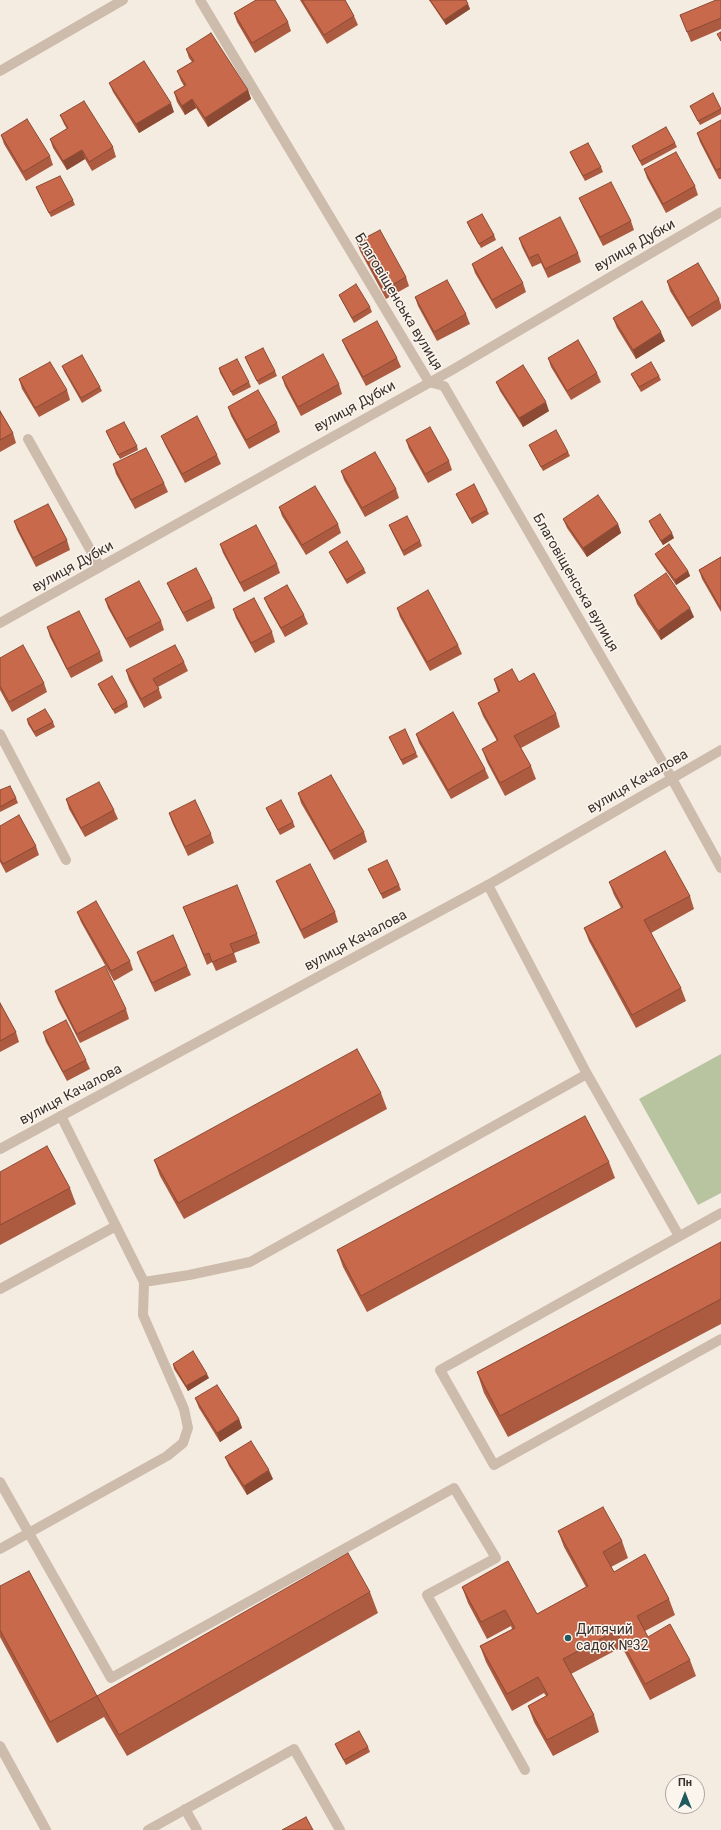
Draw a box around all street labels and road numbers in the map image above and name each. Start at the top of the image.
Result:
street label: вулиця Дубки [592,216,678,276]
street label: Благовіщенська вулиця [350,230,446,374]
street label: вулиця Дубки [311,378,399,436]
street label: Благовіщенська вулиця [528,511,622,655]
street label: вулиця Дубки [29,538,117,596]
street label: вулиця Качалова [585,746,691,818]
street label: вулиця Качалова [302,907,410,975]
street label: вулиця Качалова [17,1061,125,1129]

